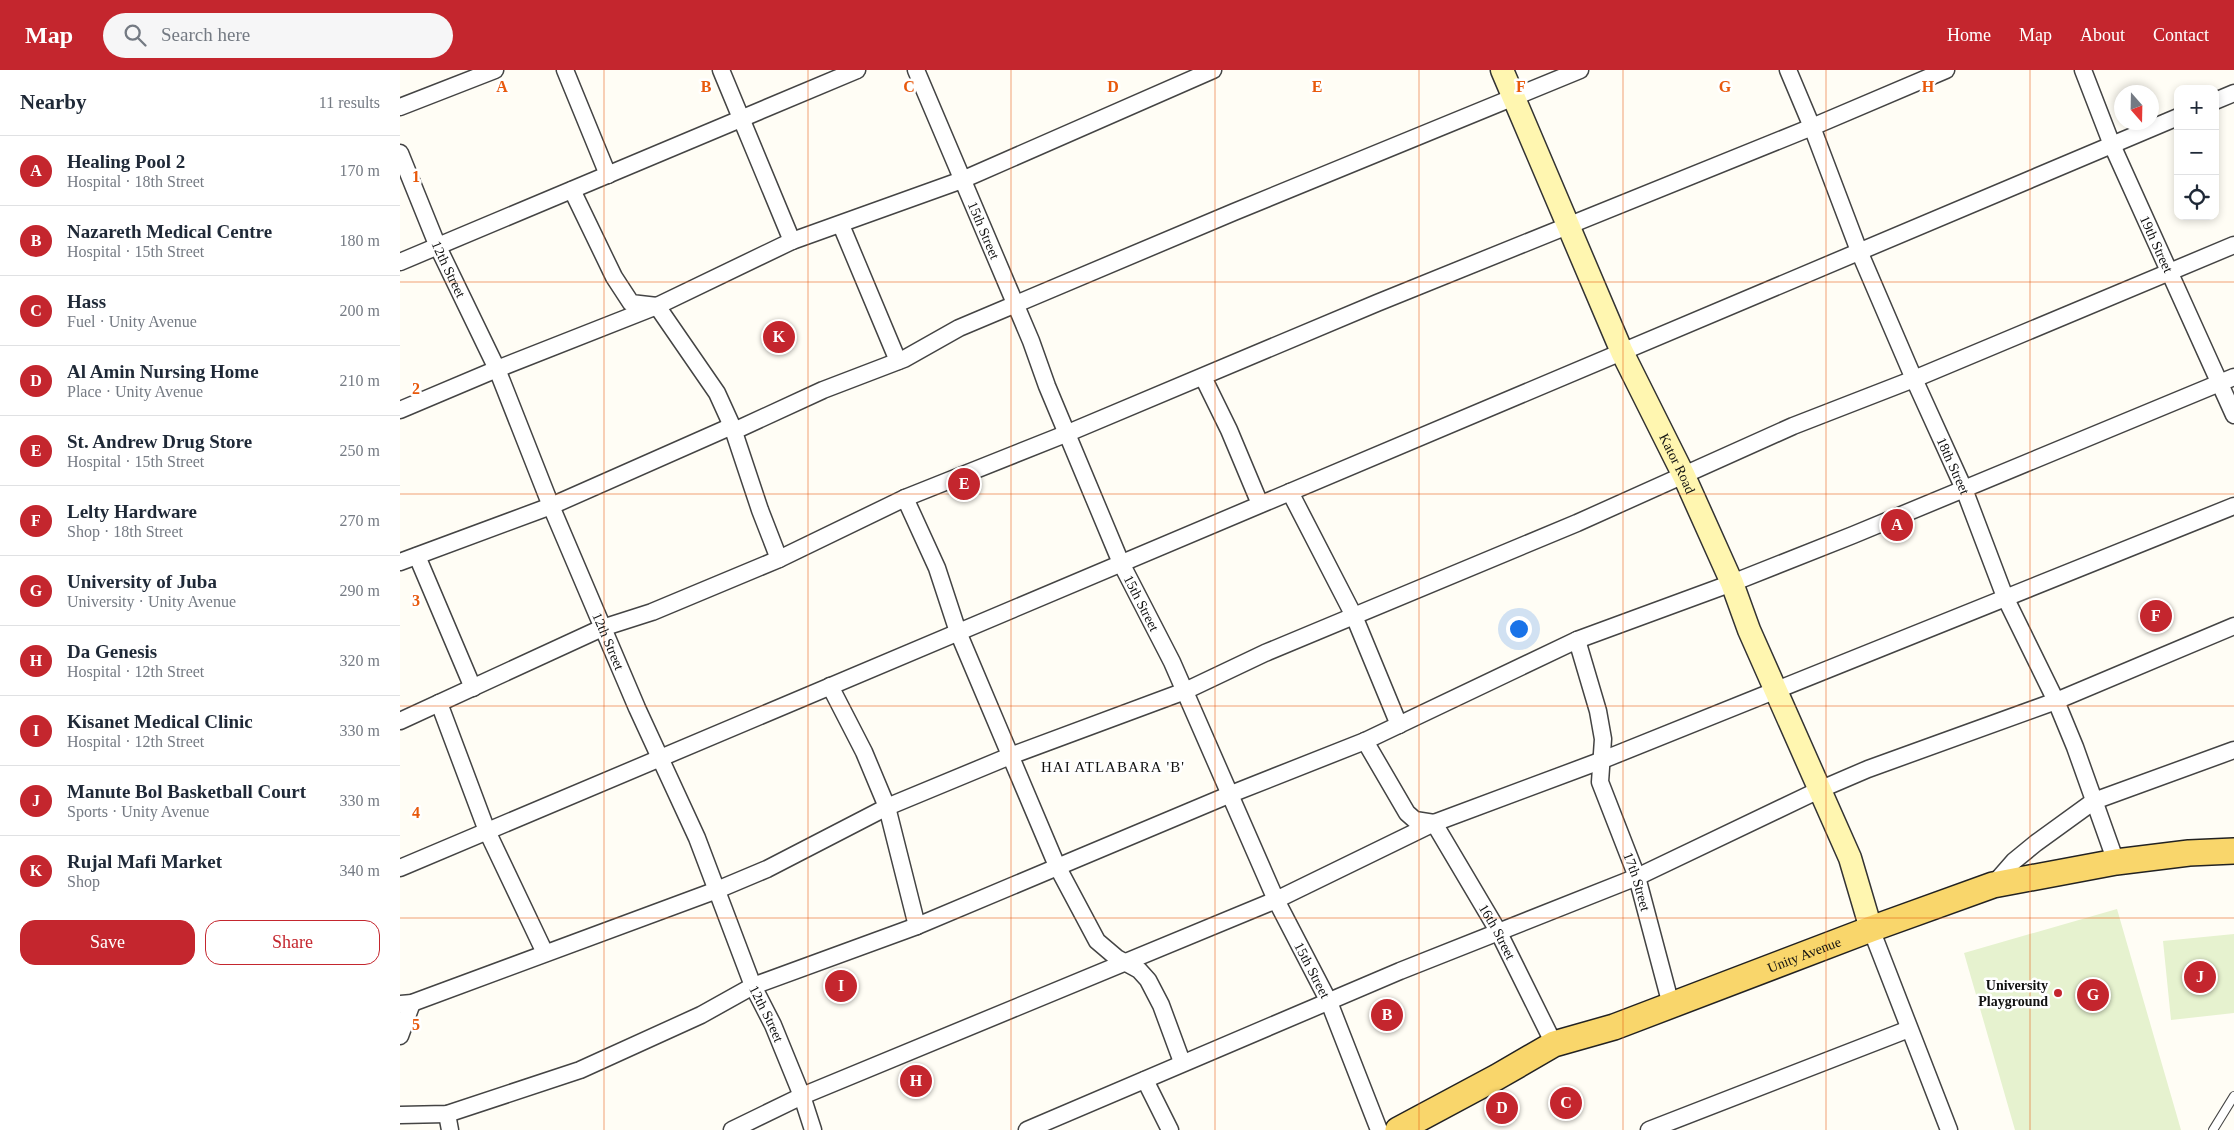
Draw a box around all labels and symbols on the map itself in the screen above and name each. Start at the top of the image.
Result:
text: A [496,78,508,95]
text: B [701,78,712,95]
text: C [903,78,915,95]
text: D [1107,78,1119,95]
text: E [1312,78,1322,95]
text: F [1516,78,1526,95]
text: G [1719,78,1732,95]
text: H [1922,78,1935,95]
north arrow [2114,85,2159,130]
text: 1 [412,168,420,185]
street label: 15th Street [965,199,1002,262]
street label: 19th Street [2137,213,2176,275]
street label: 12th Street [428,239,468,300]
pin: K [763,318,795,356]
text: 2 [412,380,420,397]
street label: Kator Road [1656,431,1698,496]
street label: 18th Street [1933,435,1972,497]
pin: E [948,465,980,503]
pin: A [1881,506,1913,544]
street label: 15th Street [1121,573,1162,634]
text: 3 [412,592,420,609]
pin: F [2140,597,2172,635]
street label: 12th Street [589,610,627,672]
your location [1506,616,1532,642]
district label: HAI ATLABARA 'B' [1041,759,1185,775]
text: 4 [412,804,420,821]
street label: 17th Street [1620,850,1653,913]
street label: 16th Street [1476,901,1518,962]
street label: Unity Avenue [1766,934,1843,976]
street label: 15th Street [1291,940,1333,1001]
pin: J [2184,958,2216,996]
pin: I [825,967,857,1005]
pin: G [2077,976,2109,1014]
place label: University Playground [1978,978,2048,1009]
street label: 12th Street [746,983,786,1044]
marker: University Playground [2052,987,2064,999]
pin: B [1371,996,1403,1034]
text: 5 [412,1016,420,1033]
pin: H [900,1062,932,1100]
pin: C [1550,1084,1582,1122]
pin: D [1486,1089,1518,1127]

